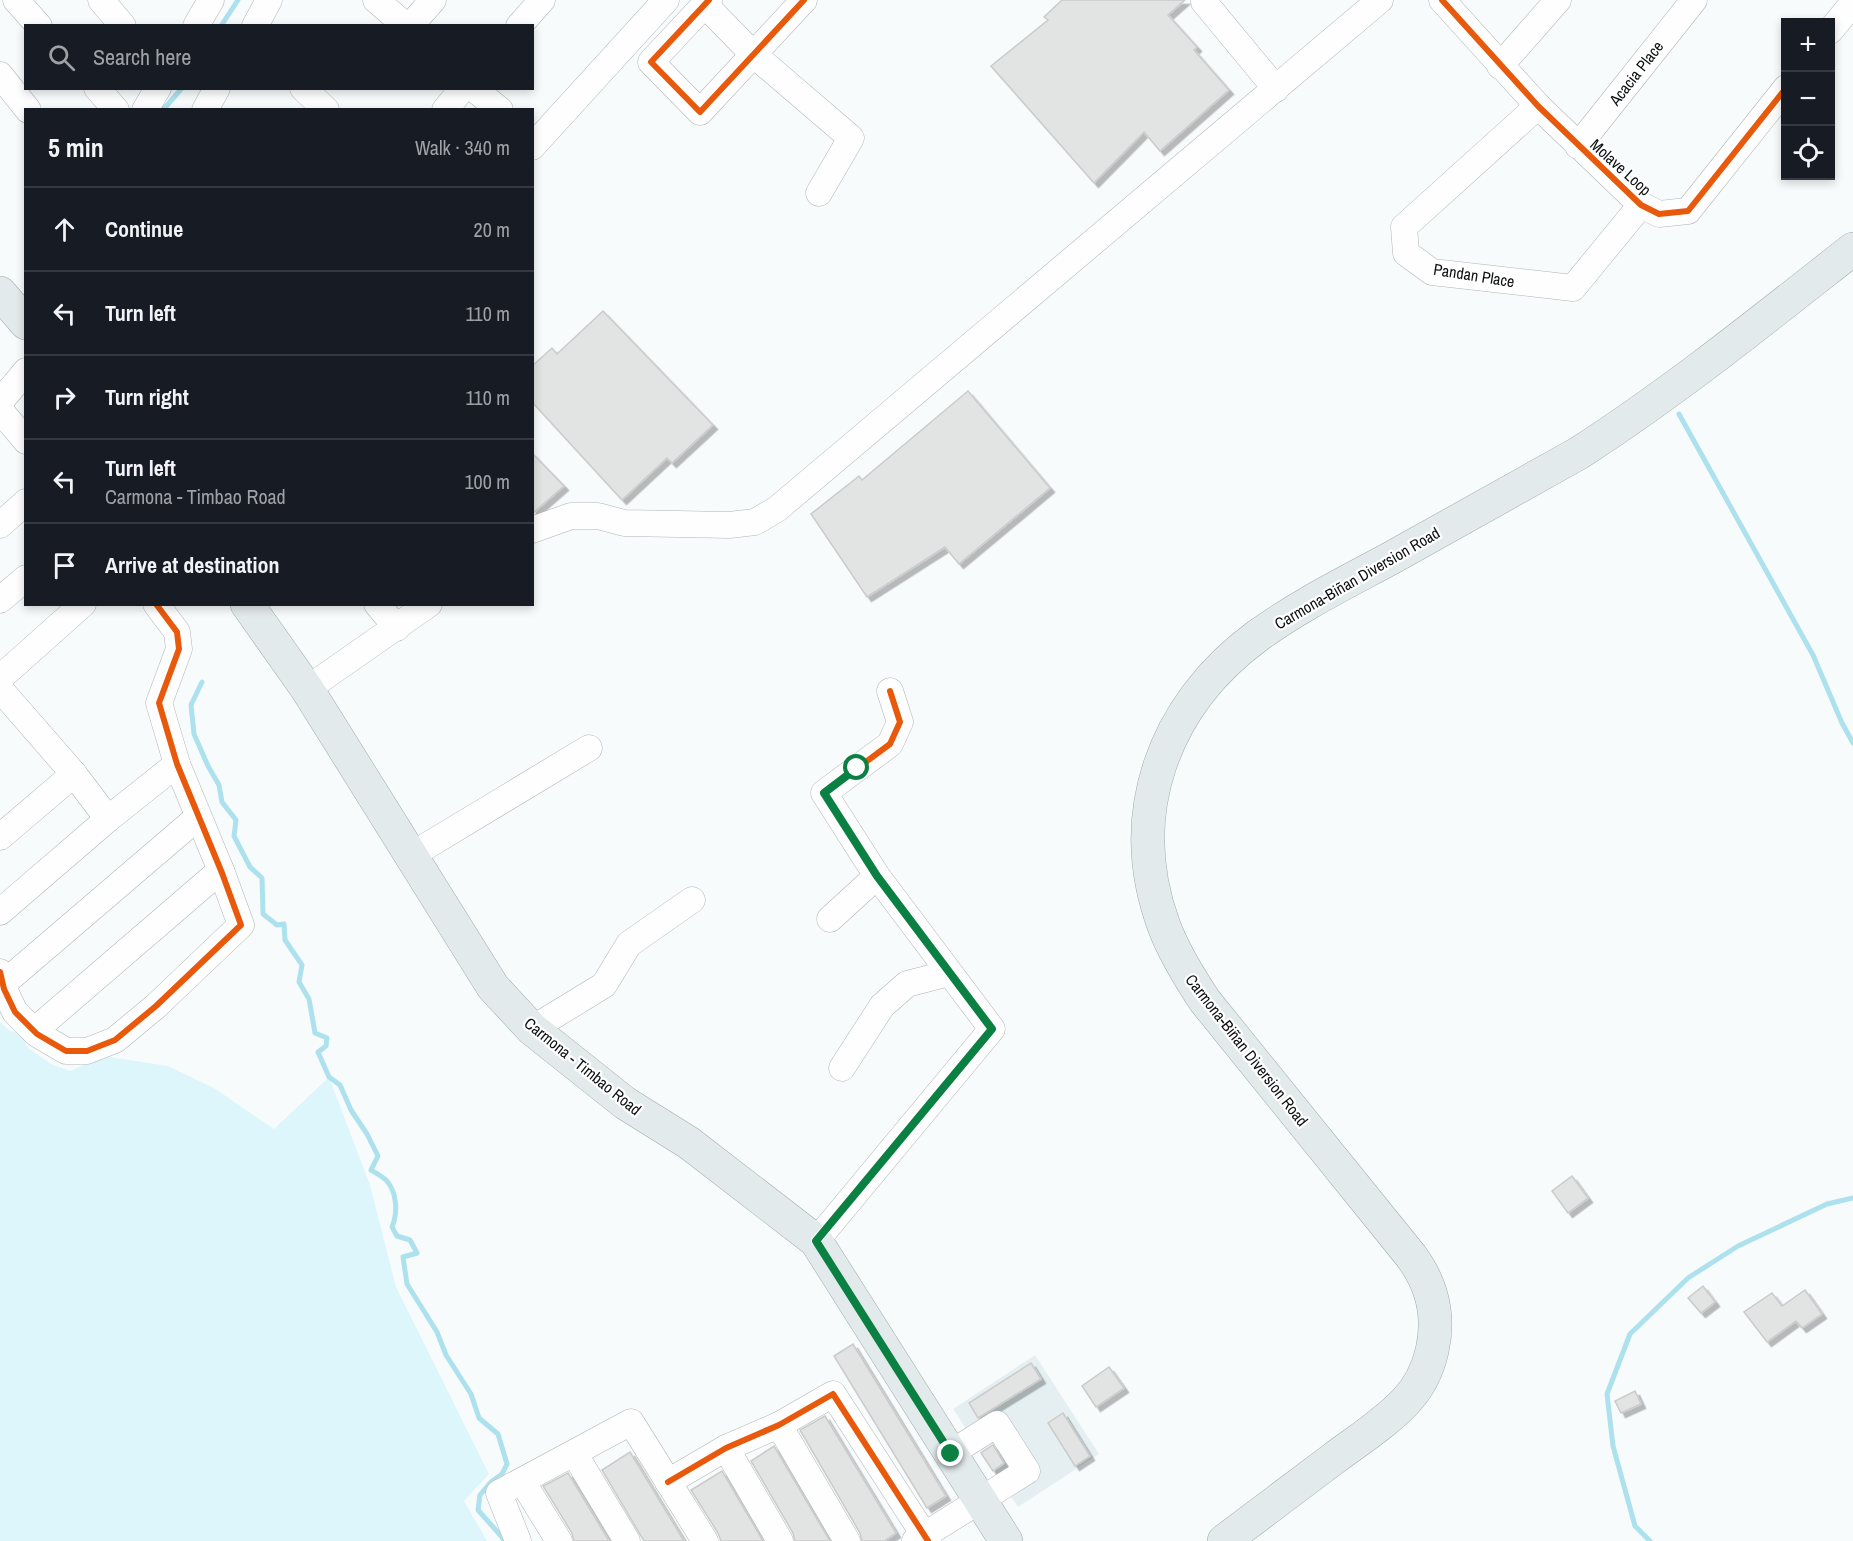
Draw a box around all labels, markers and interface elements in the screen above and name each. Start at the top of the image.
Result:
map controls [1781,18,1835,180]
button: + [1781,18,1835,72]
search box [24,24,534,90]
street label: Acacia Place [1603,36,1668,111]
icon: search [45,41,78,74]
text: Search here [93,42,191,72]
button: − [1781,72,1835,126]
button: locate [1781,126,1835,180]
text: 5 min [48,130,104,165]
text: Walk · 340 m [415,134,510,161]
street label: Molave Loop [1586,134,1656,200]
icon: ahead [48,213,81,246]
text: Continue [105,214,183,244]
text: 20 m [474,216,510,243]
street label: Pandan Place [1432,258,1516,292]
icon: left [48,297,81,330]
text: Turn left [105,298,176,328]
text: 110 m [466,300,510,327]
icon: right [48,381,81,414]
text: Turn right [105,382,189,412]
text: 110 m [466,384,510,411]
text: Turn left [105,453,176,483]
icon: left [48,465,81,498]
text: 100 m [464,468,510,495]
text: Carmona - Timbao Road [105,483,286,510]
street label: Carmona-Biñan Diversion Road [1270,522,1444,634]
icon: arrive [48,549,81,582]
text: Arrive at destination [105,550,279,580]
route start [843,754,869,780]
street label: Carmona-Biñan Diversion Road [1181,969,1313,1131]
street label: Carmona - Timbao Road [520,1012,646,1120]
route end [937,1440,963,1466]

